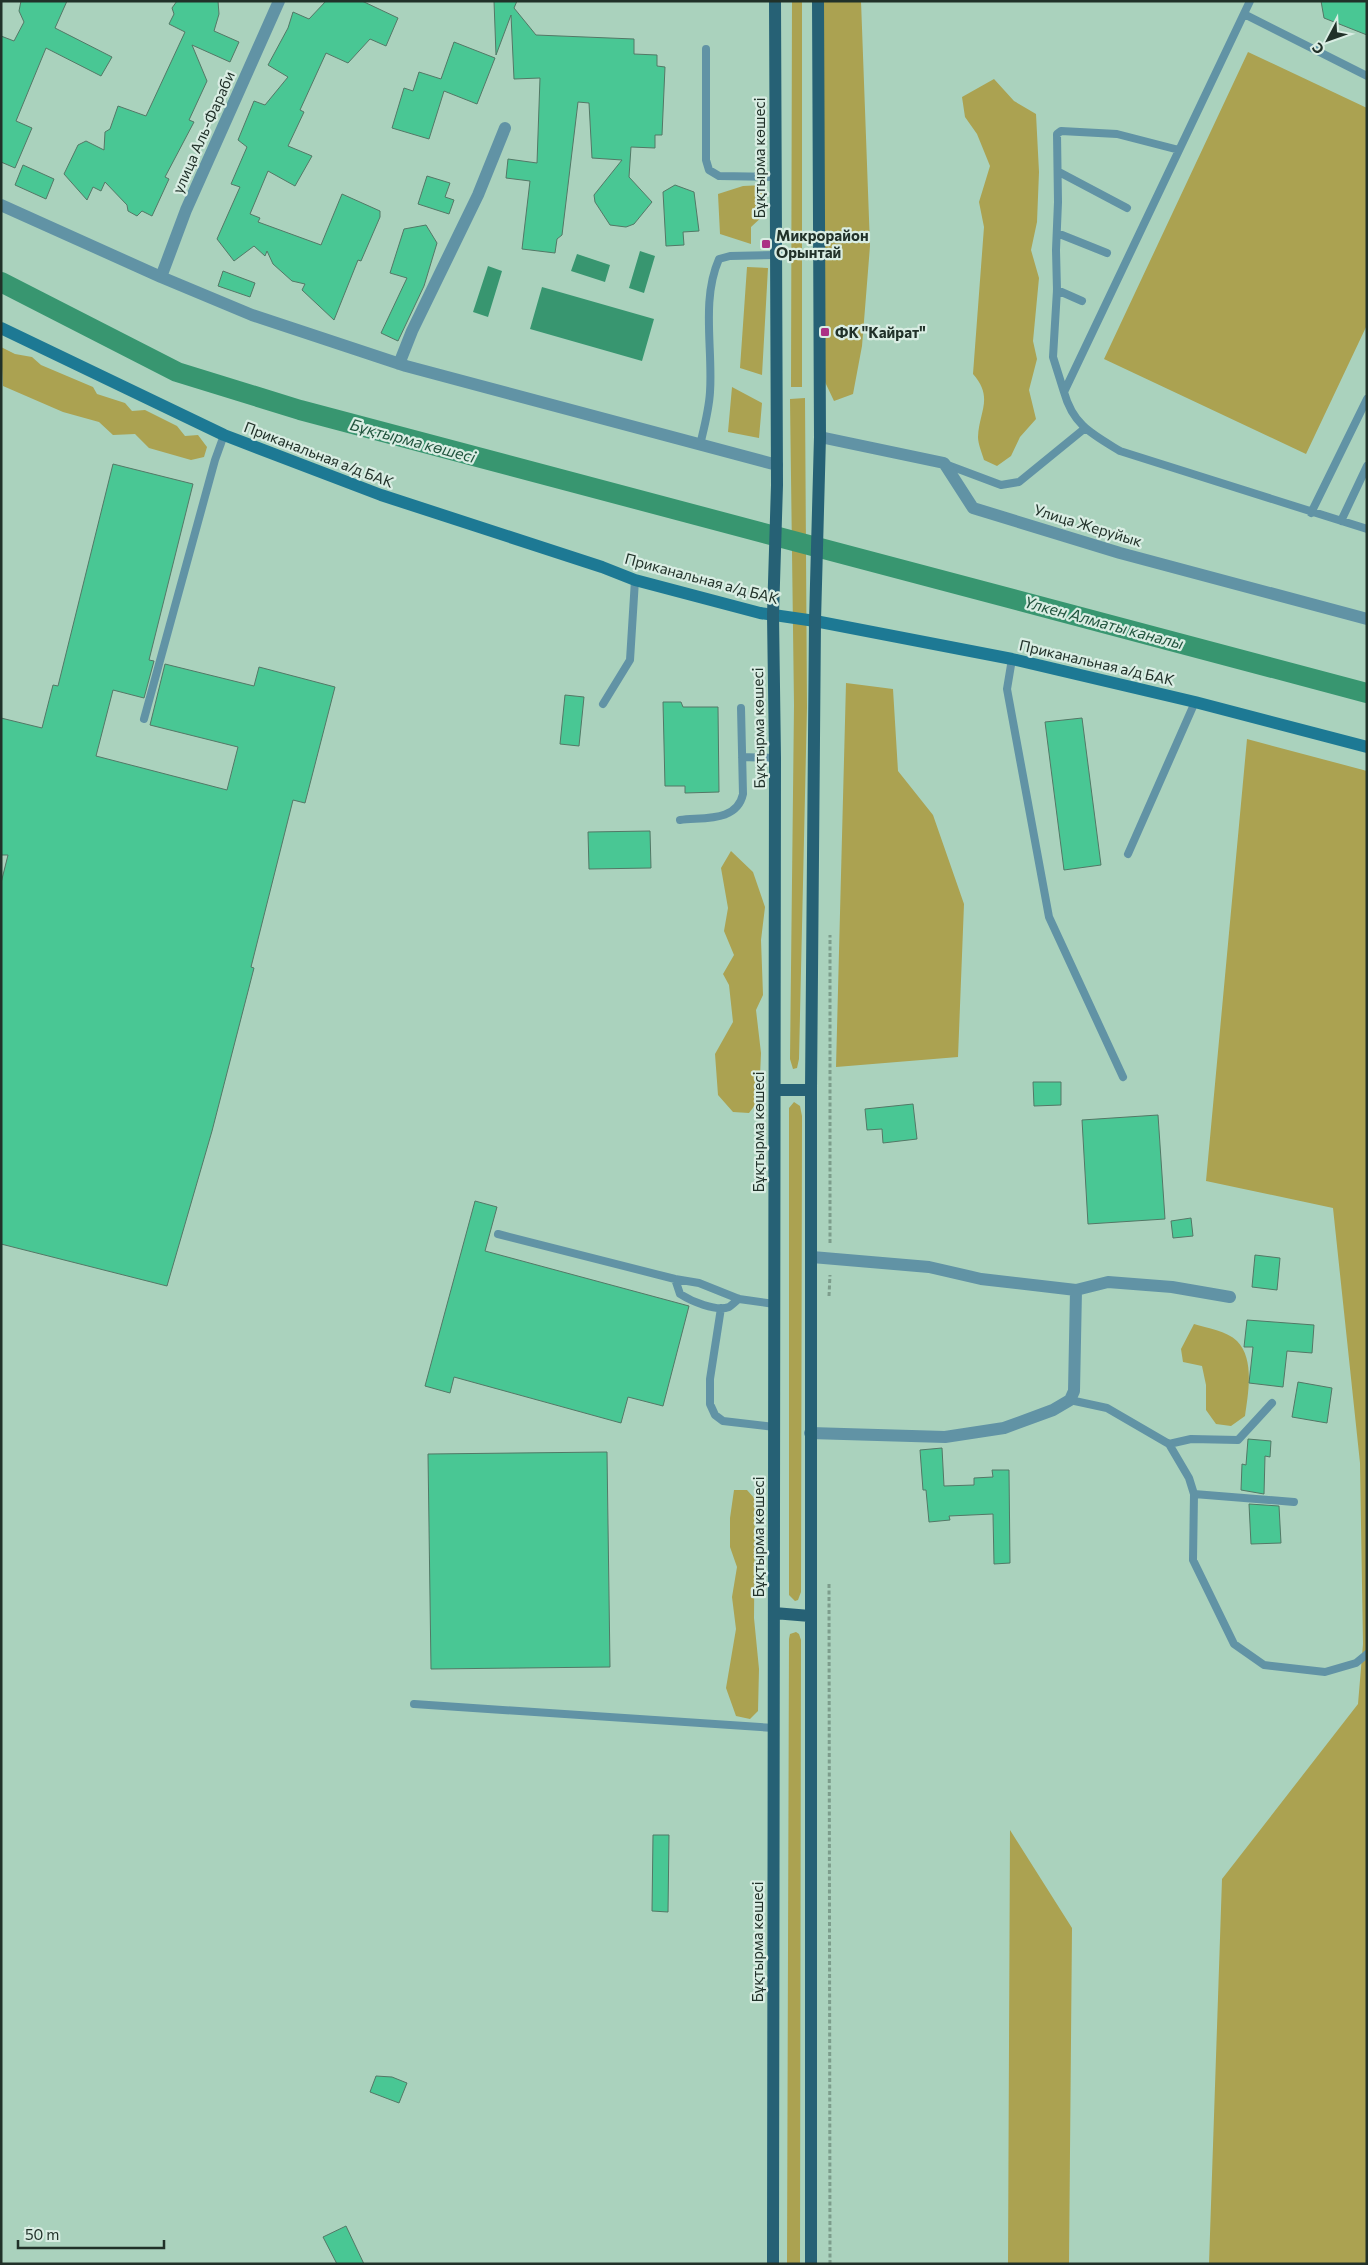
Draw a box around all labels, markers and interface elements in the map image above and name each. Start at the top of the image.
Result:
north arrow [1303,15,1353,65]
text: С [1308,40,1327,58]
street label: улица Аль-Фараби [168,68,238,196]
street label: Бұқтырма көшесі [750,97,768,219]
place label: Микрорайон Орынтай [776,226,869,261]
marker: Микрорайон Орынтай [760,238,772,250]
place label: ФК "Кайрат" [835,323,926,341]
marker: ФК "Кайрат" [819,326,831,338]
water label: Бұқтырма көшесі [348,414,479,466]
street label: Приканальная а/д БАК [242,417,396,491]
street label: Улица Жеруйык [1032,500,1144,550]
street label: Приканальная а/д БАК [623,549,781,607]
water label: Үлкен Алматы каналы [1022,592,1186,653]
street label: Приканальная а/д БАК [1018,635,1176,689]
street label: Бұқтырма көшесі [748,667,768,789]
street label: Бұқтырма көшесі [749,1071,767,1193]
street label: Бұқтырма көшесі [749,1476,767,1598]
street label: Бұқтырма көшесі [748,1881,766,2003]
scale bar [18,2218,164,2250]
text: 50 m [25,2225,59,2243]

